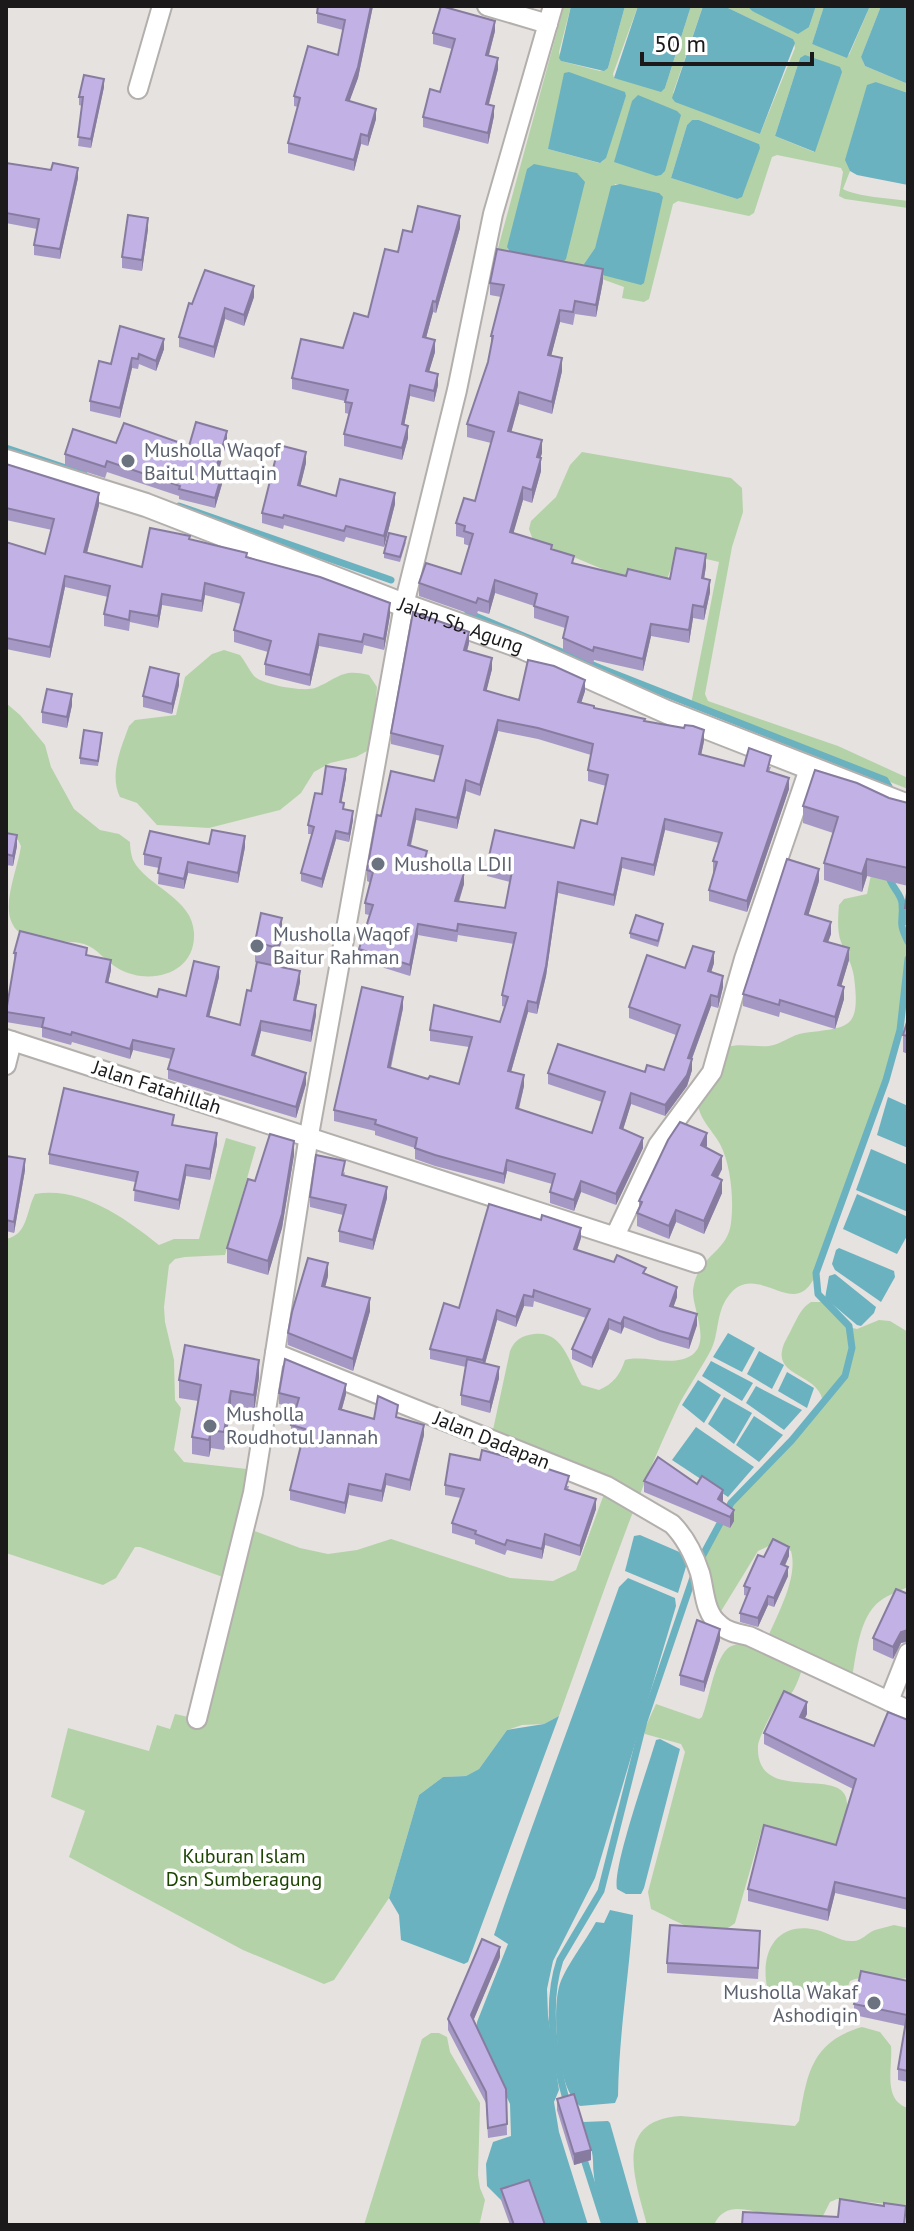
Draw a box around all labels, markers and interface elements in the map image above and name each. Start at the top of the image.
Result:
scale bar [642,16,812,66]
text: 50 m [654,28,706,59]
place label: Musholla Waqof Baitul Muttaqin [144,437,282,486]
marker: Musholla Waqof Baitul Muttaqin [119,452,137,470]
street label: Jalan Sb. Agung [394,591,527,660]
place label: Musholla LDII [394,851,513,877]
marker: Musholla LDII [369,855,387,873]
place label: Musholla Waqof Baitur Rahman [273,921,411,970]
marker: Musholla Waqof Baitur Rahman [248,937,266,955]
street label: Jalan Fatahillah [89,1054,225,1120]
place label: Musholla Roudhotul Jannah [226,1401,378,1450]
street label: Jalan Dadapan [429,1405,554,1475]
marker: Musholla Roudhotul Jannah [201,1417,219,1435]
park label: Kuburan Islam Dsn Sumberagung [166,1843,322,1892]
place label: Musholla Wakaf Ashodiqin [723,1979,860,2028]
marker: Musholla Wakaf Ashodiqin [865,1994,883,2012]

